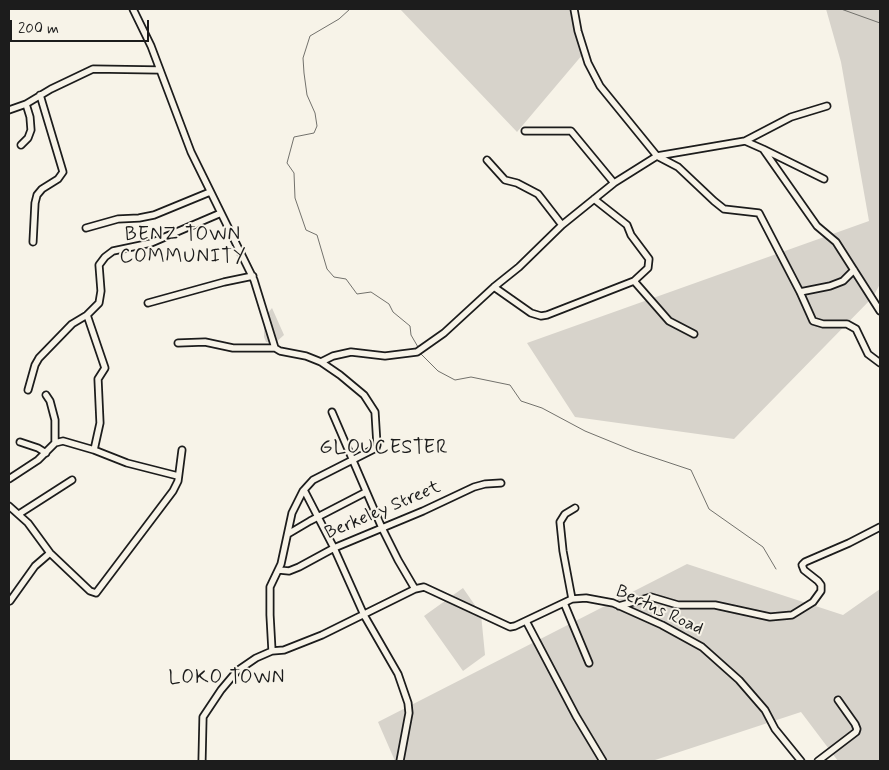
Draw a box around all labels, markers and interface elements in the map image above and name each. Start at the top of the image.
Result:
scale bar [12,10,151,42]
text: 200 m [18,19,59,39]
district label: BENZ TOWN COMMUNITY [121,225,245,269]
district label: GLOUCESTER [316,437,452,461]
street label: Berkeley Street [322,477,444,545]
street label: Bertus Road [612,581,706,641]
district label: LOKO TOWN [169,668,285,690]

